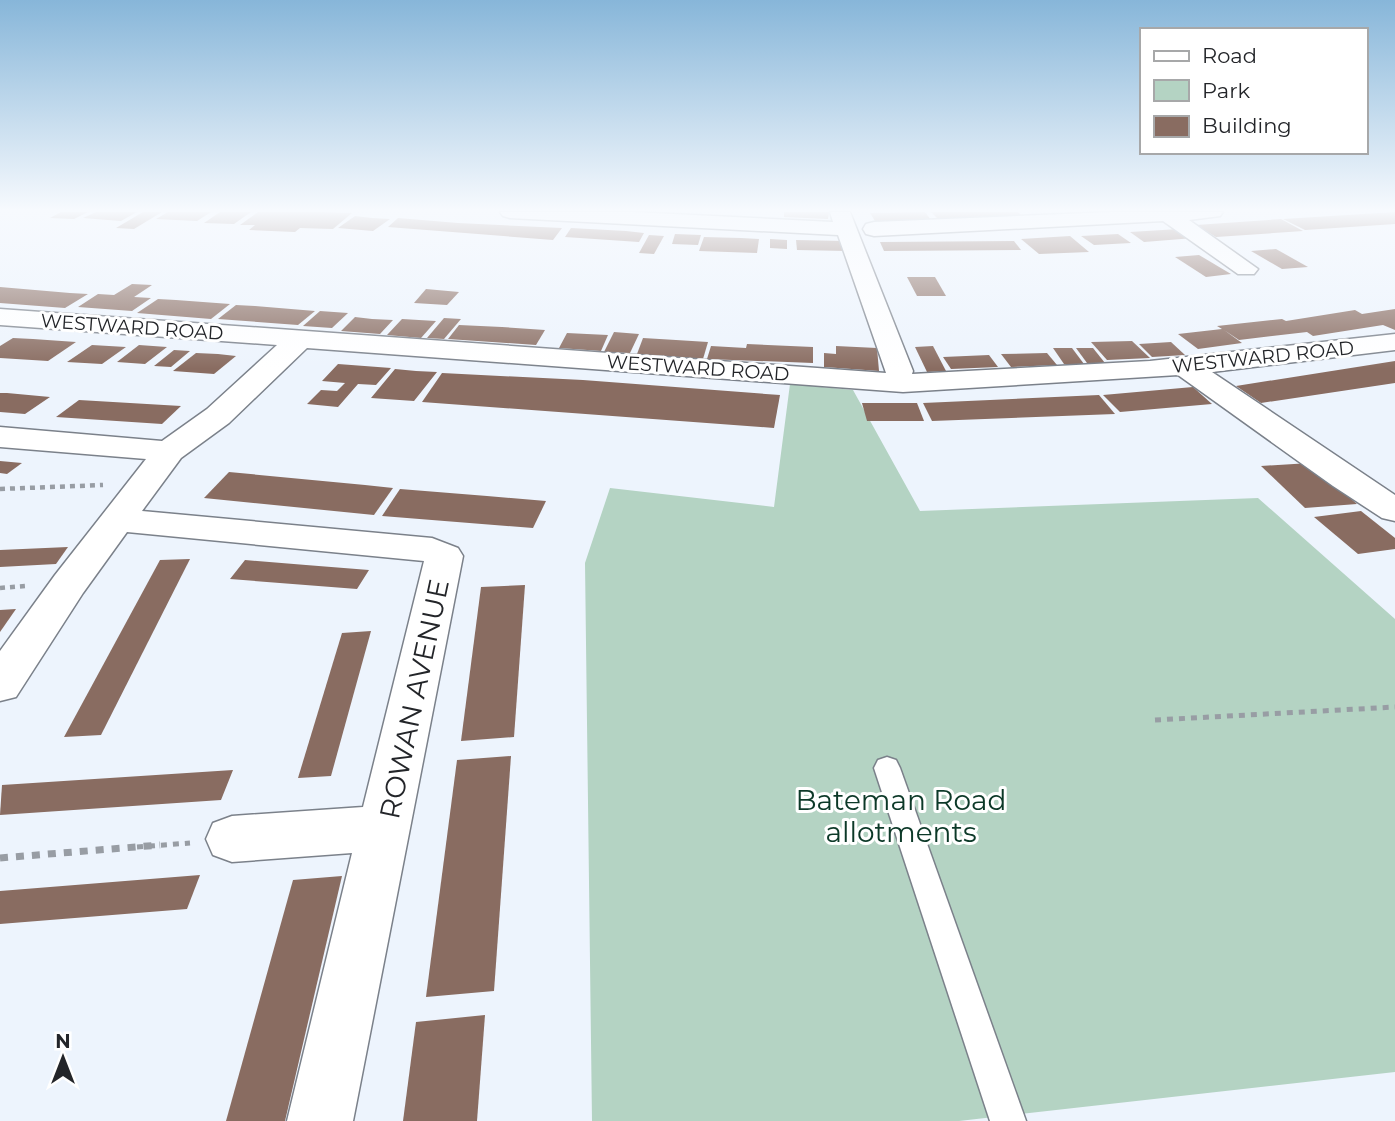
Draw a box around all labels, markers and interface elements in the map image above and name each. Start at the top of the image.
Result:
legend [1140,28,1367,154]
text: Road [1202,43,1257,68]
text: Park [1202,78,1250,103]
text: Building [1202,113,1292,138]
street label: WESTWARD ROAD [40,309,224,345]
street label: WESTWARD ROAD [1171,336,1355,378]
street label: WESTWARD ROAD [606,350,790,386]
street label: ROWAN AVENUE [372,576,456,822]
park label: Bateman Road allotments [795,783,1007,849]
north arrow [28,1023,98,1093]
text: N [55,1030,71,1053]

